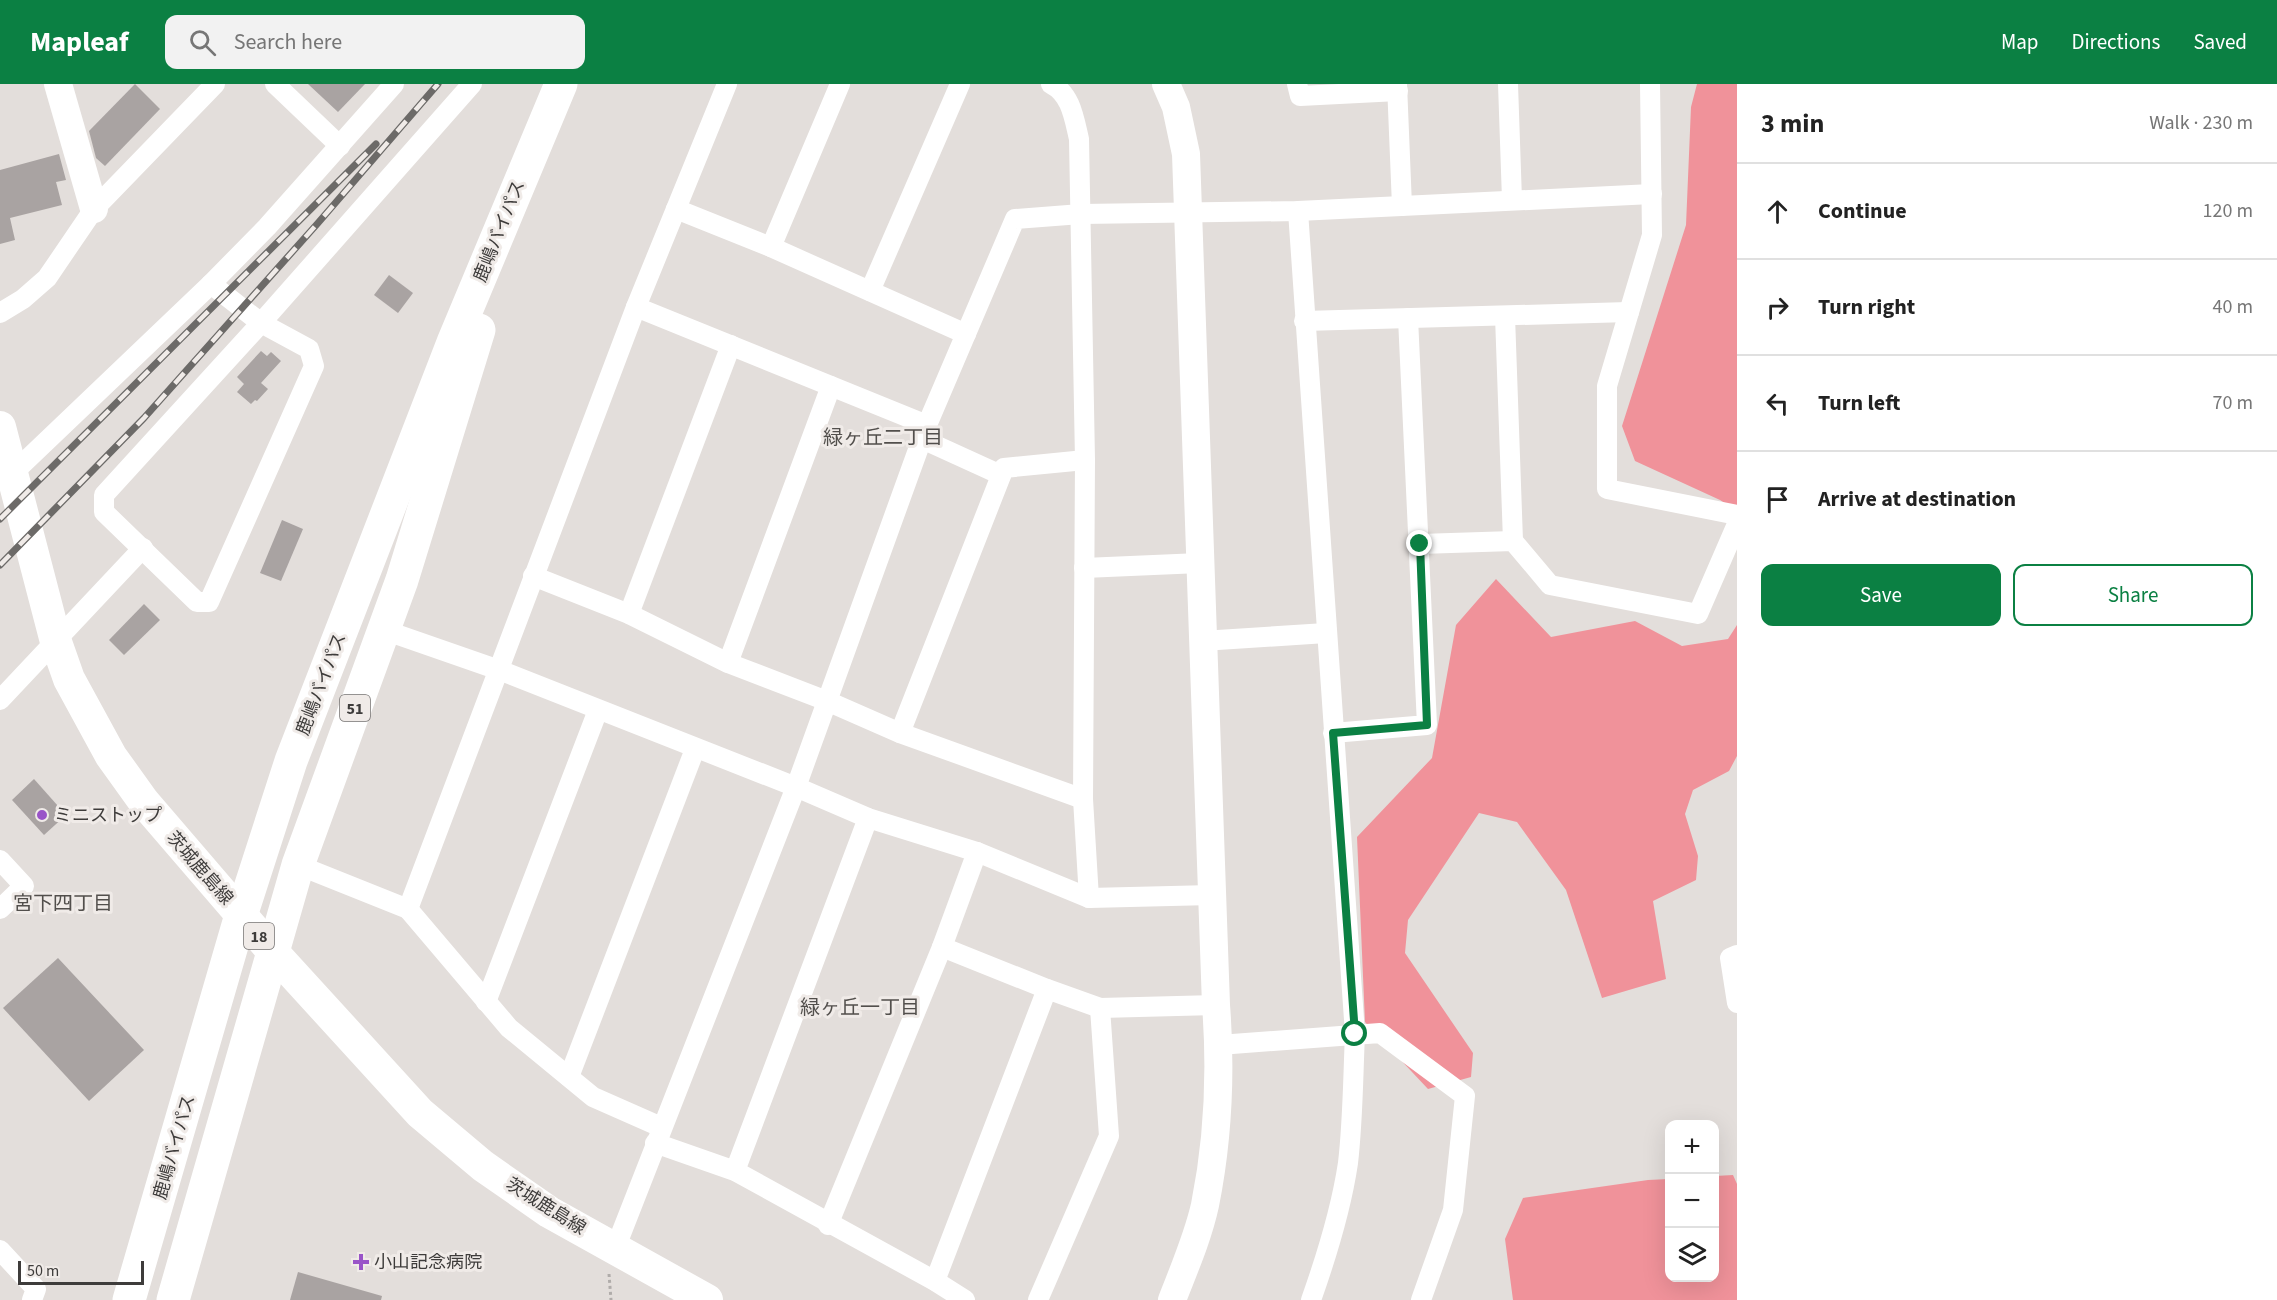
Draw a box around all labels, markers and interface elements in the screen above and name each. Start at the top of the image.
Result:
search box [165,15,585,69]
text: Mapleaf [30,22,129,62]
icon: search [186,26,219,59]
text: Search here [234,26,342,58]
text: Map [2001,27,2039,57]
text: Directions [2072,27,2160,57]
text: Saved [2193,27,2247,57]
text: 3 min [1761,105,1824,142]
text: Walk · 230 m [2149,109,2253,137]
street label: 鹿嶋バイパス [468,177,531,286]
icon: ahead [1761,195,1794,228]
text: Continue [1818,195,1907,227]
text: 120 m [2203,197,2253,225]
icon: right [1761,291,1794,324]
text: Turn right [1818,291,1915,323]
text: 40 m [2213,293,2253,321]
icon: left [1761,387,1794,420]
text: Turn left [1818,387,1900,419]
text: 70 m [2213,389,2253,417]
district label: 緑ヶ丘二丁目 [823,424,943,452]
icon: arrive [1761,483,1794,516]
text: Arrive at destination [1818,483,2016,515]
route end [1406,530,1432,556]
button: Save [1761,564,2001,626]
button: Share [2013,564,2253,626]
street label: 鹿嶋バイパス [291,629,352,739]
road number: 51 [340,695,370,721]
place label: ミニストップ [54,803,162,828]
marker: ミニストップ [35,808,49,822]
street label: 茨城鹿島線 [161,826,239,910]
district label: 宮下四丁目 [13,890,113,918]
road number: 18 [244,923,274,949]
district label: 緑ヶ丘一丁目 [800,994,920,1022]
route start [1341,1020,1367,1046]
street label: 鹿嶋バイパス [148,1092,201,1202]
map controls [1665,1120,1719,1282]
button: + [1665,1120,1719,1174]
street label: 茨城鹿島線 [501,1172,591,1241]
button: − [1665,1174,1719,1228]
button: layers [1665,1228,1719,1282]
place label: 小山記念病院 [374,1250,482,1275]
marker: 小山記念病院 [352,1253,370,1271]
scale bar [18,1258,144,1286]
text: 50 m [27,1260,59,1282]

